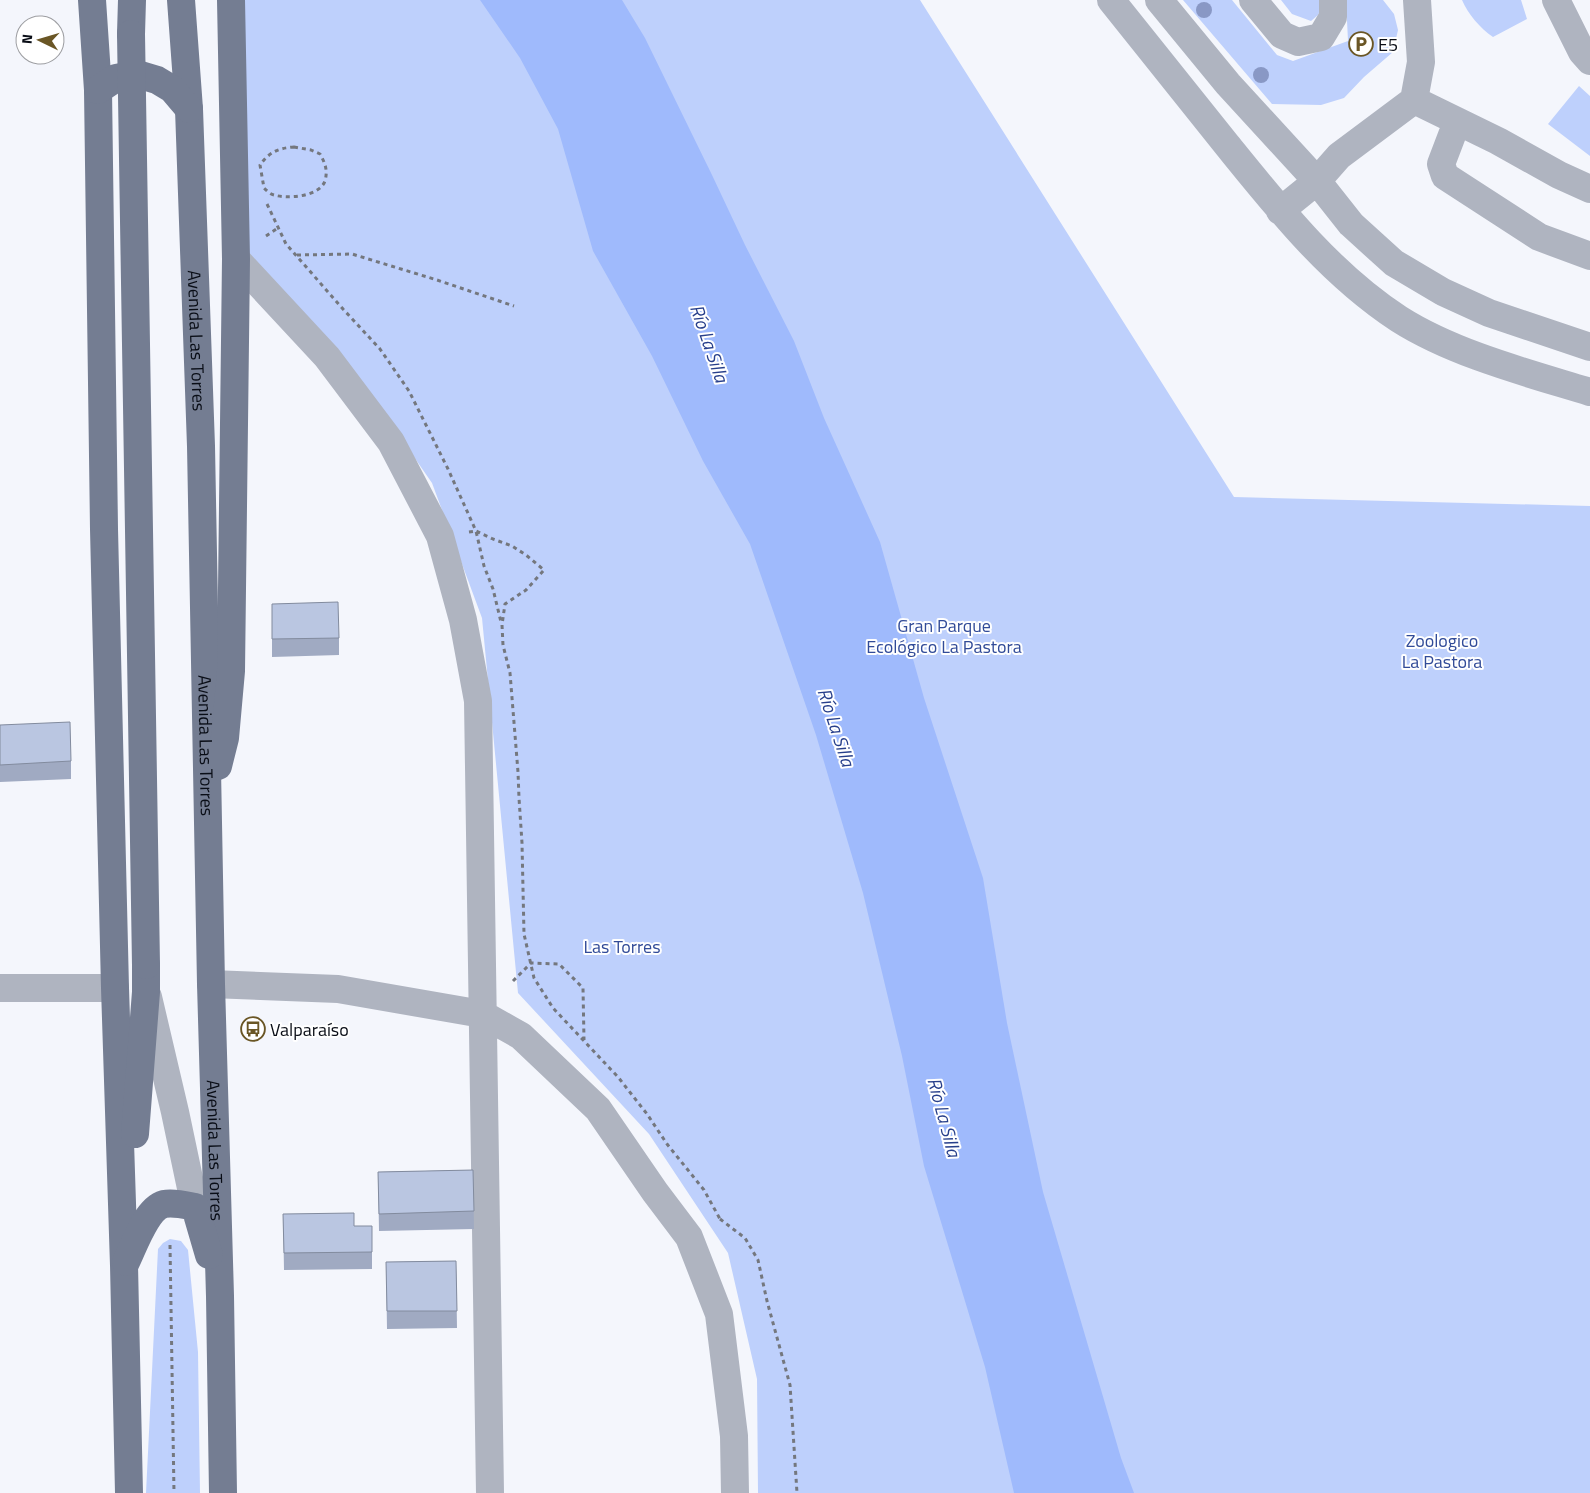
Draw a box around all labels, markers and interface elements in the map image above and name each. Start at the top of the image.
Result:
north arrow [15,15,65,65]
parking icon: E5 [1348,31,1374,57]
place label: E5 [1378,31,1398,58]
text: N [16,33,37,45]
street label: Avenida Las Torres [181,269,213,412]
water label: Río La Silla [683,300,737,387]
park label: Gran Parque Ecológico La Pastora [866,612,1022,660]
park label: Zoologico La Pastora [1402,627,1482,675]
street label: Avenida Las Torres [192,675,221,816]
water label: Río La Silla [811,684,864,771]
park label: Las Torres [583,933,661,960]
bus stop icon: Valparaíso [240,1016,266,1042]
place label: Valparaíso [270,1016,349,1043]
water label: Río La Silla [921,1074,970,1161]
street label: Avenida Las Torres [200,1079,231,1221]

